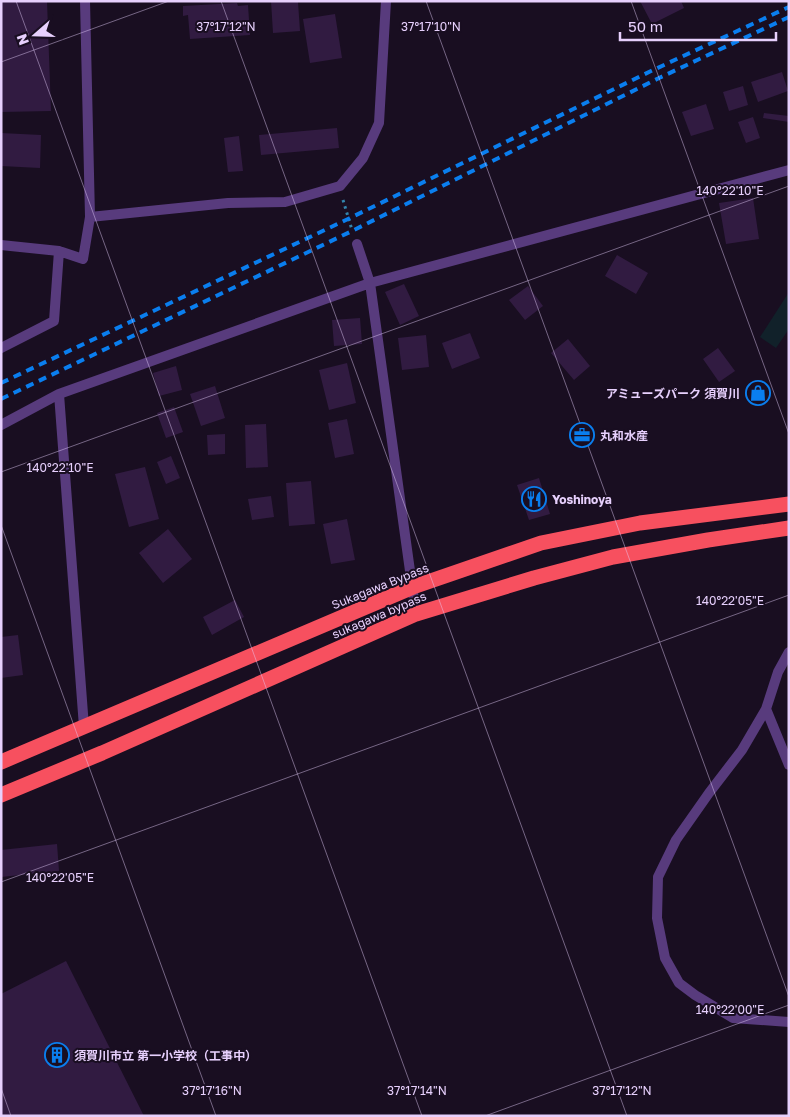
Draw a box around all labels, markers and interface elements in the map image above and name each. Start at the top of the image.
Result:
north arrow [10,10,60,60]
scale bar [620,10,776,42]
text: 50 m [628,17,663,35]
text: 37°17'12"N [196,19,256,34]
text: 37°17'10"N [401,19,461,34]
text: N [13,32,32,48]
text: 140°22'10"E [696,183,764,198]
shop icon: アミューズパーク 須賀川 [745,380,771,406]
place label: アミューズパーク 須賀川 [606,386,740,401]
office icon: 丸和水産 [569,422,595,448]
place label: 丸和水産 [600,428,648,443]
text: 140°22'10"E [26,460,94,475]
restaurant icon: Yoshinoya [521,486,547,512]
place label: Yoshinoya [552,492,612,507]
street label: Sukagawa Bypass [329,560,431,612]
street label: sukagawa bypass [330,588,428,642]
text: 140°22'05"E [696,593,764,608]
text: 140°22'05"E [26,870,94,885]
text: 140°22'00"E [696,1002,764,1017]
building icon: 須賀川市立 第一小学校（工事中） [44,1042,70,1068]
place label: 須賀川市立 第一小学校（工事中） [74,1048,257,1063]
text: 37°17'16"N [182,1083,242,1098]
text: 37°17'14"N [387,1083,447,1098]
text: 37°17'12"N [592,1083,652,1098]

